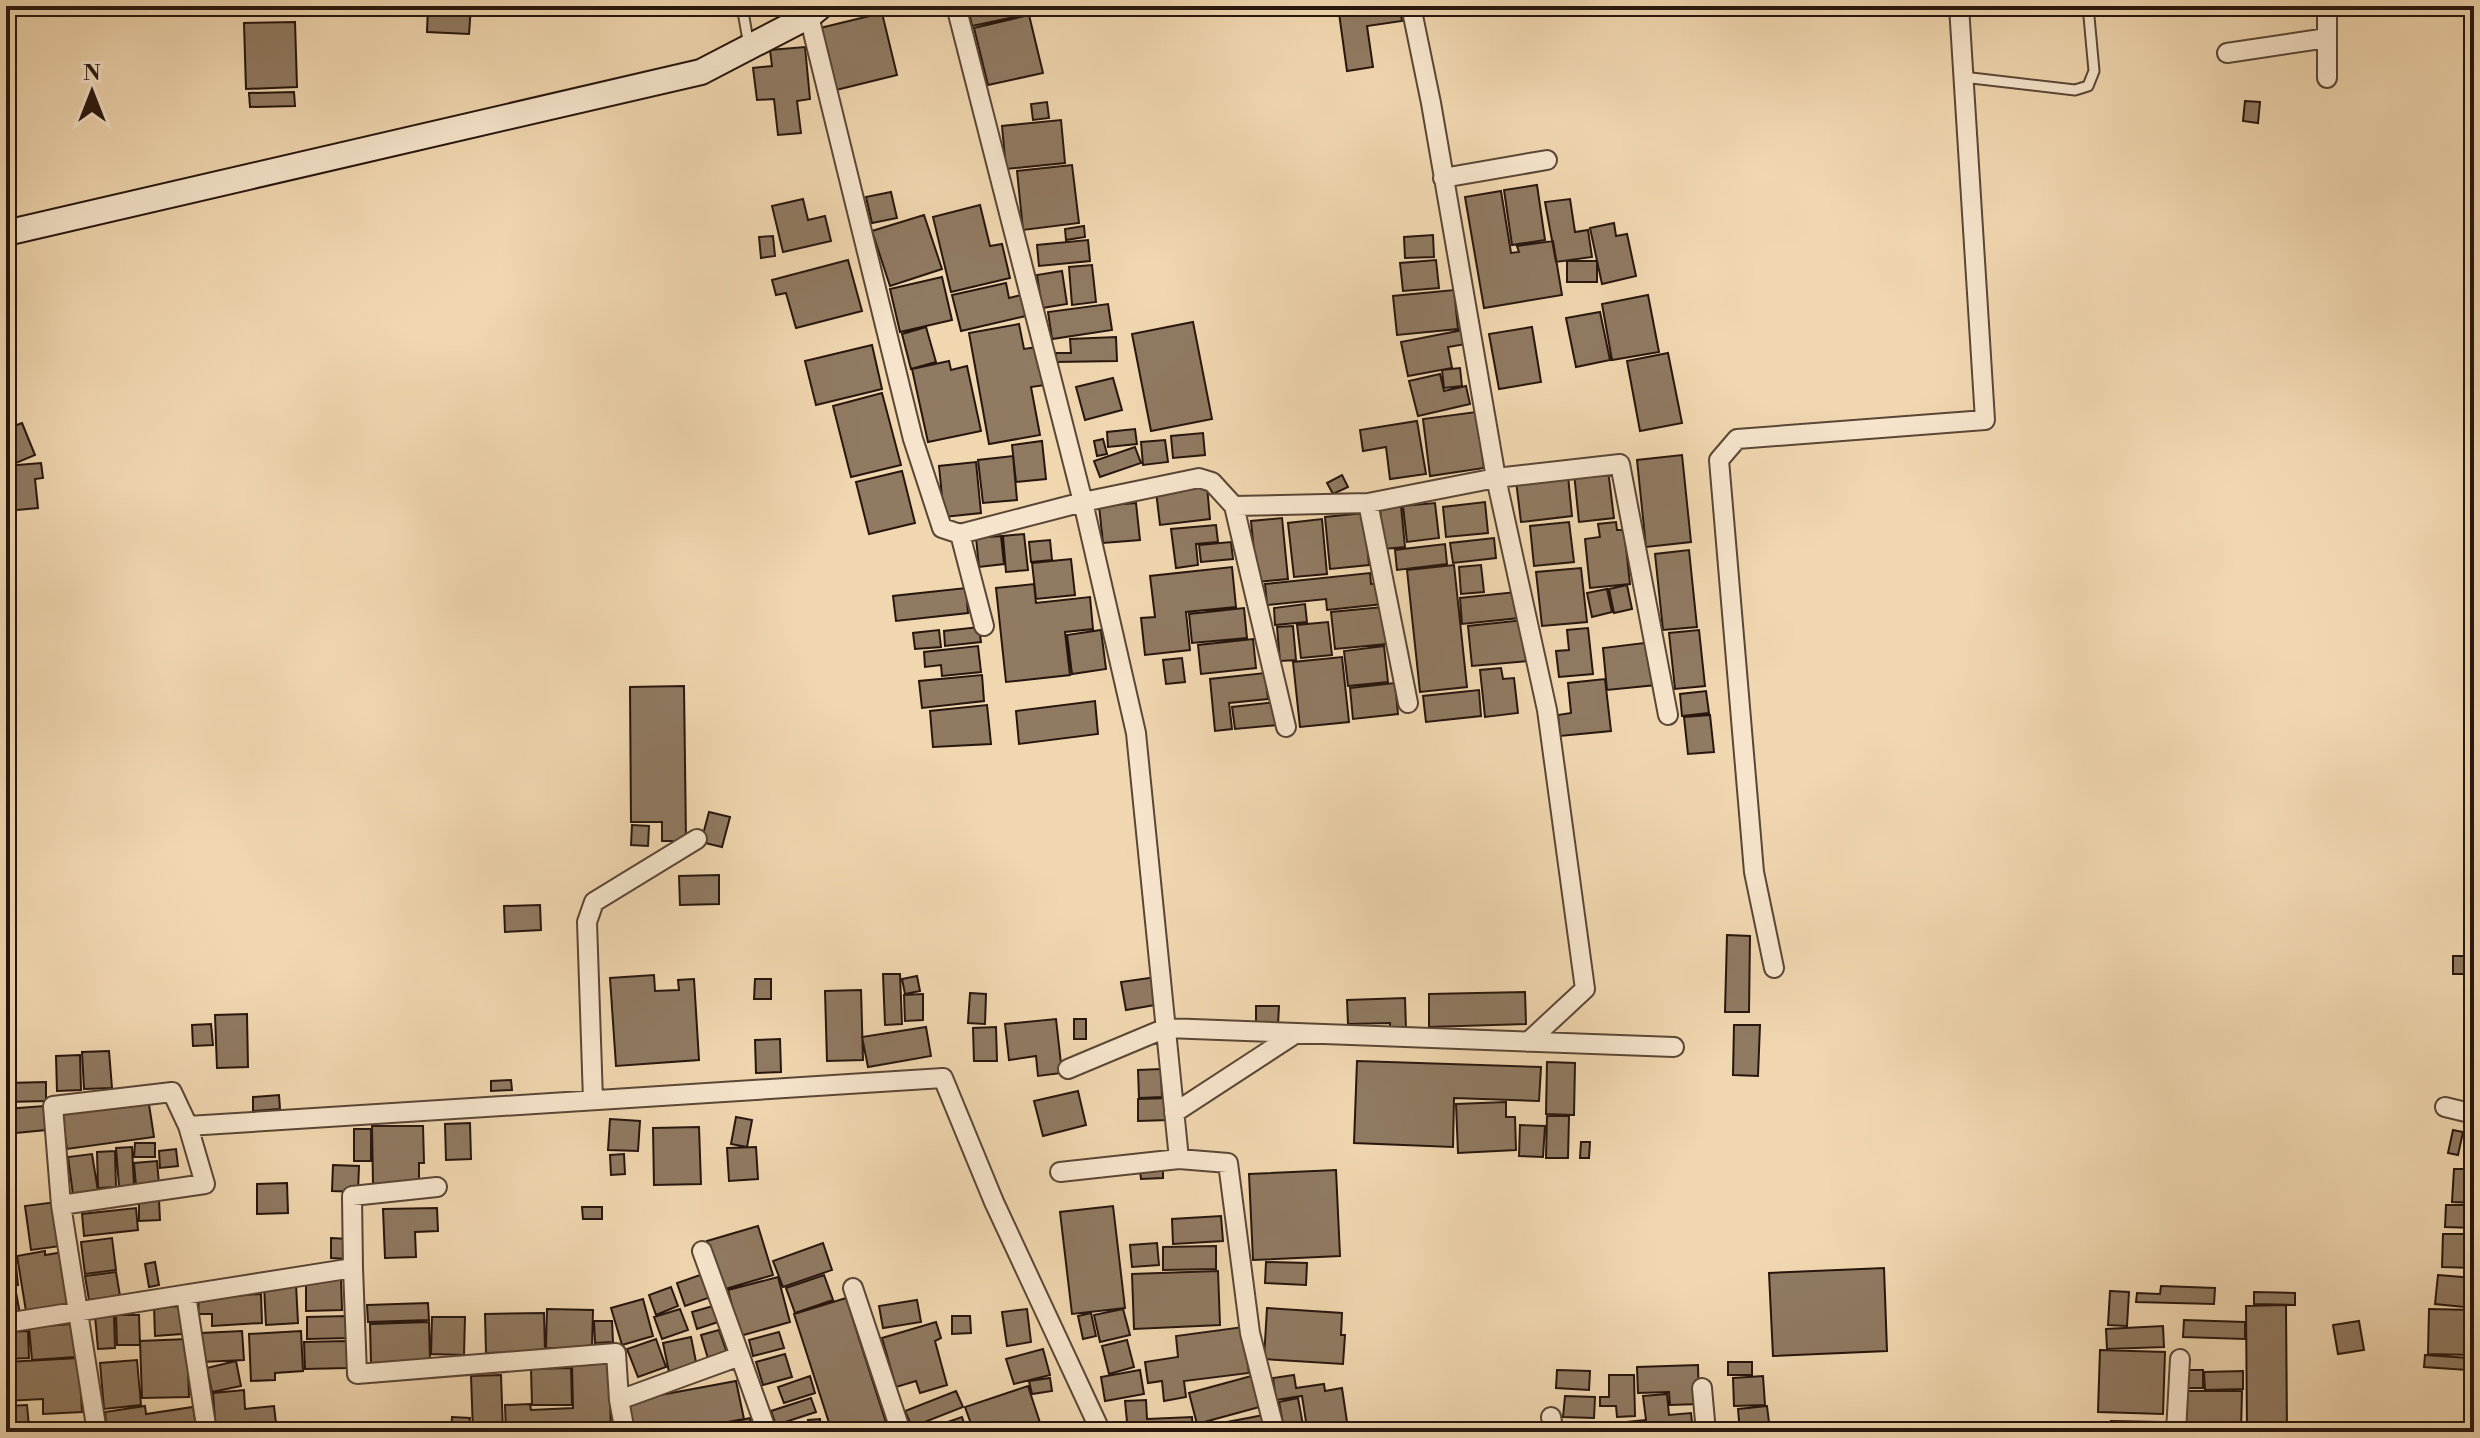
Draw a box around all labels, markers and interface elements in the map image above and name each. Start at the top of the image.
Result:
north arrow [52,52,132,132]
text: N [83,60,101,87]

